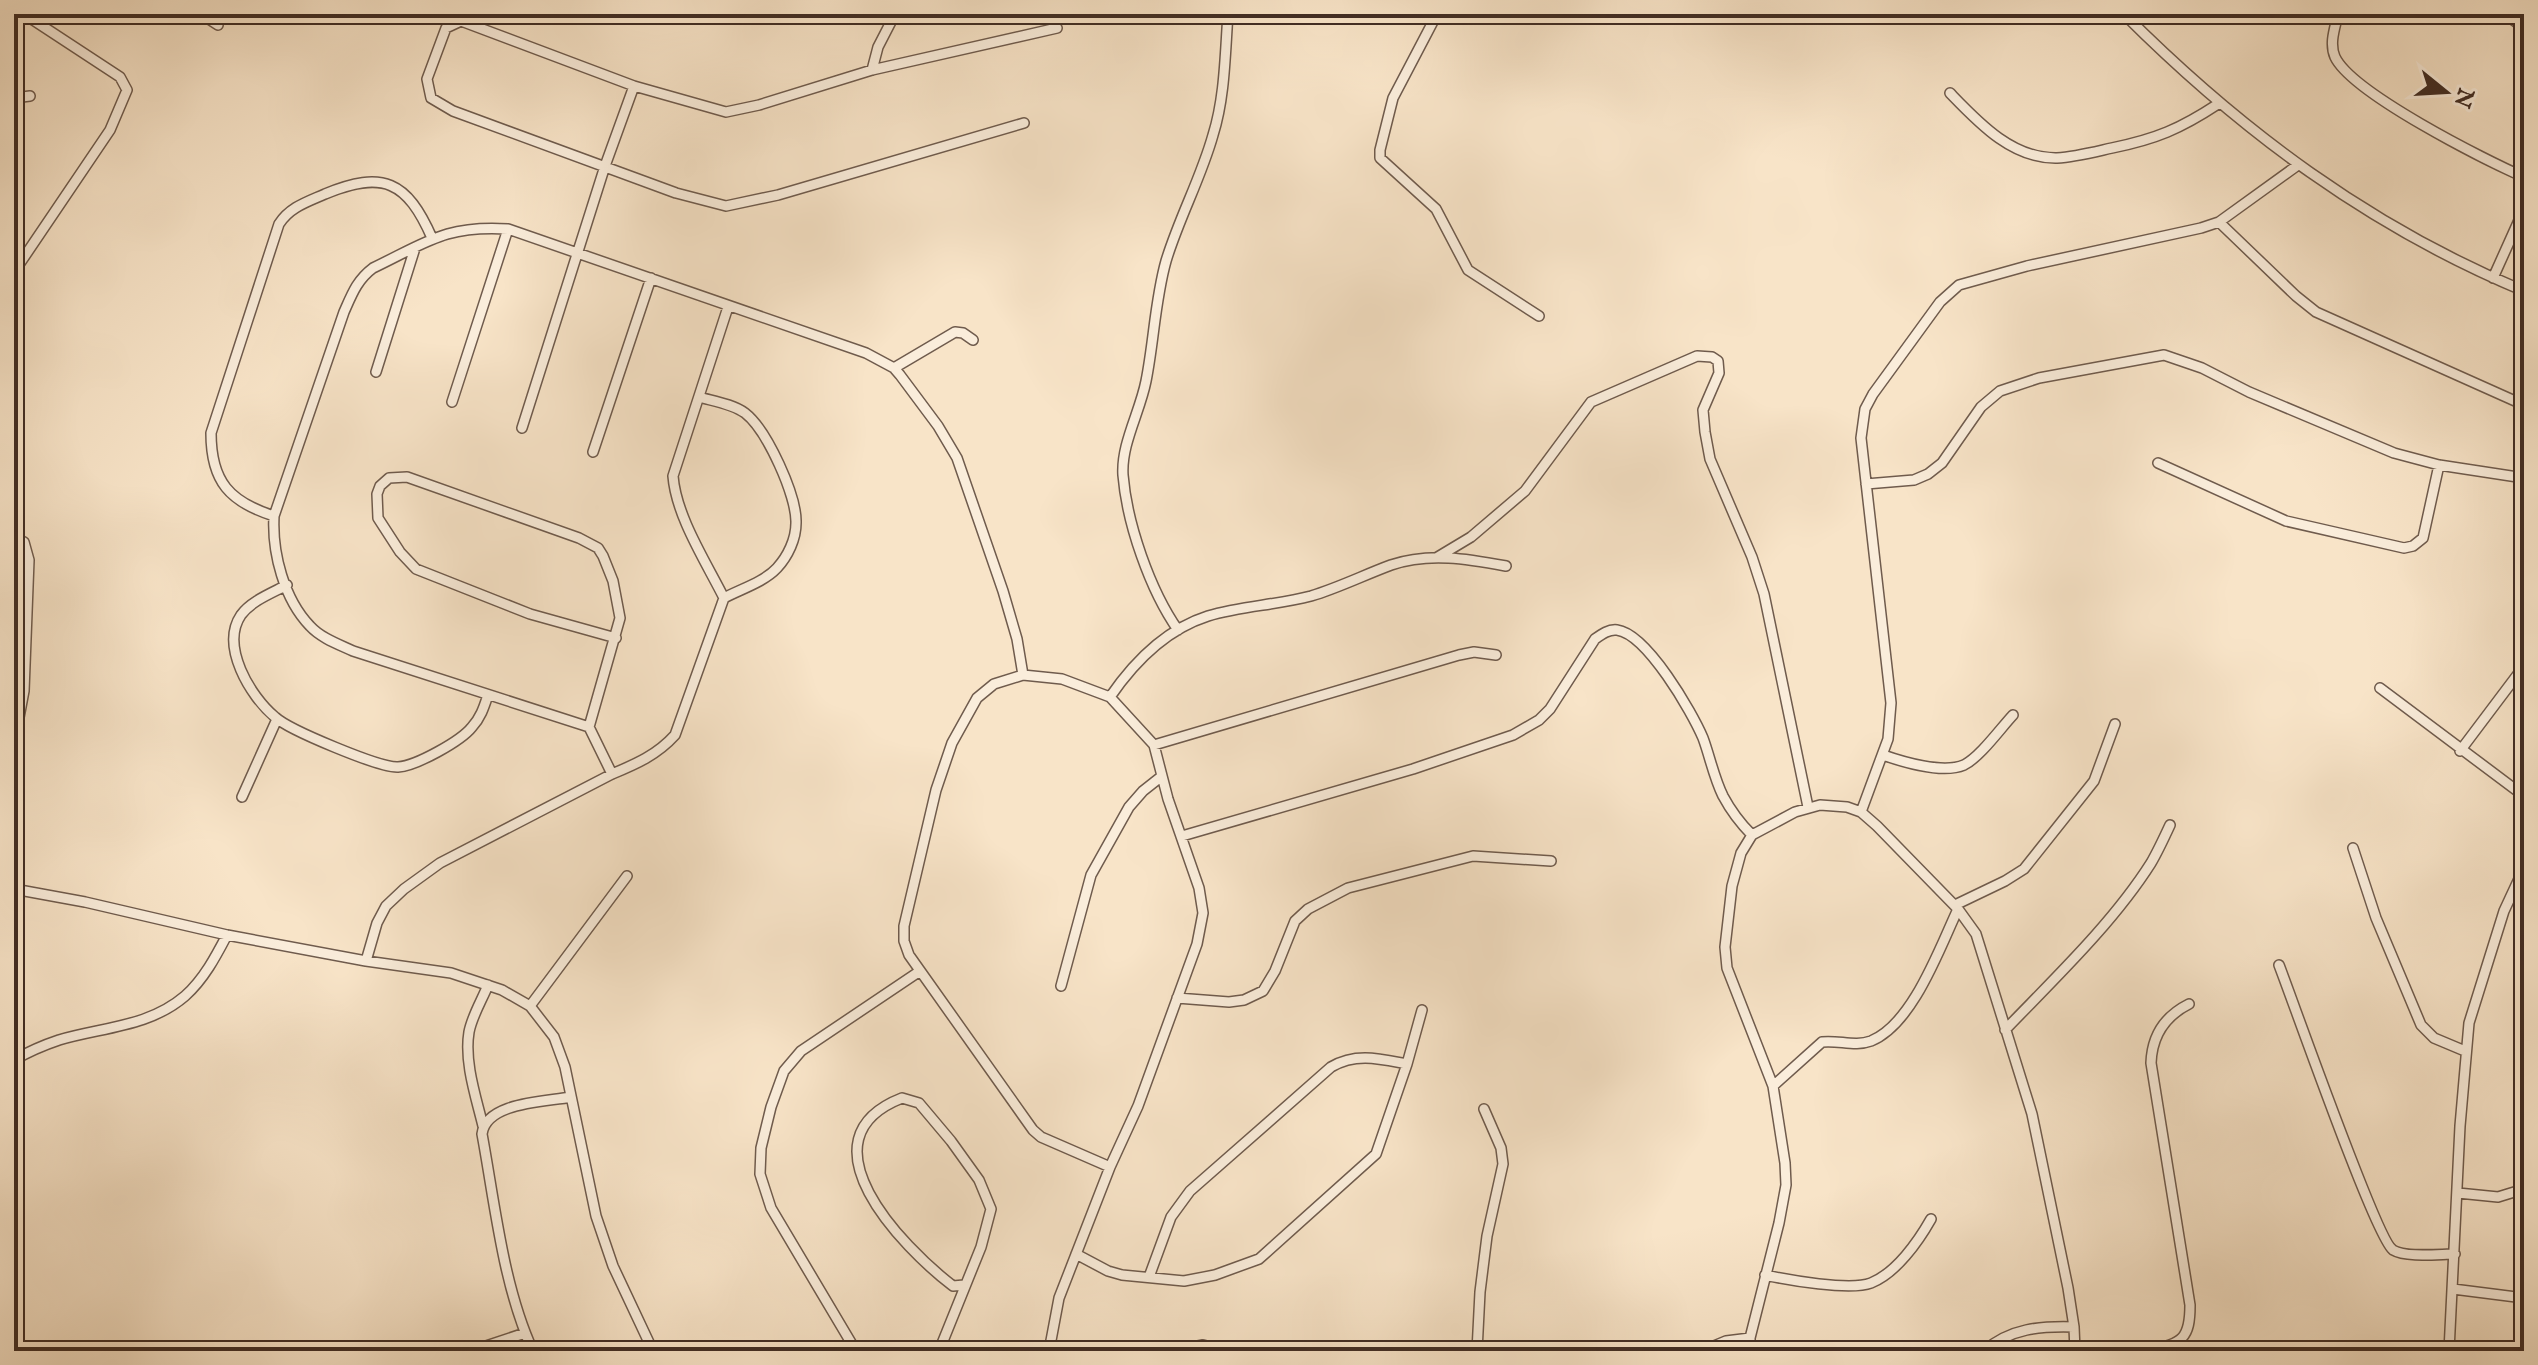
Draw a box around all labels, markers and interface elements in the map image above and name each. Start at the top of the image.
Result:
north arrow [2406,52,2486,132]
text: N [2447,83,2480,111]

